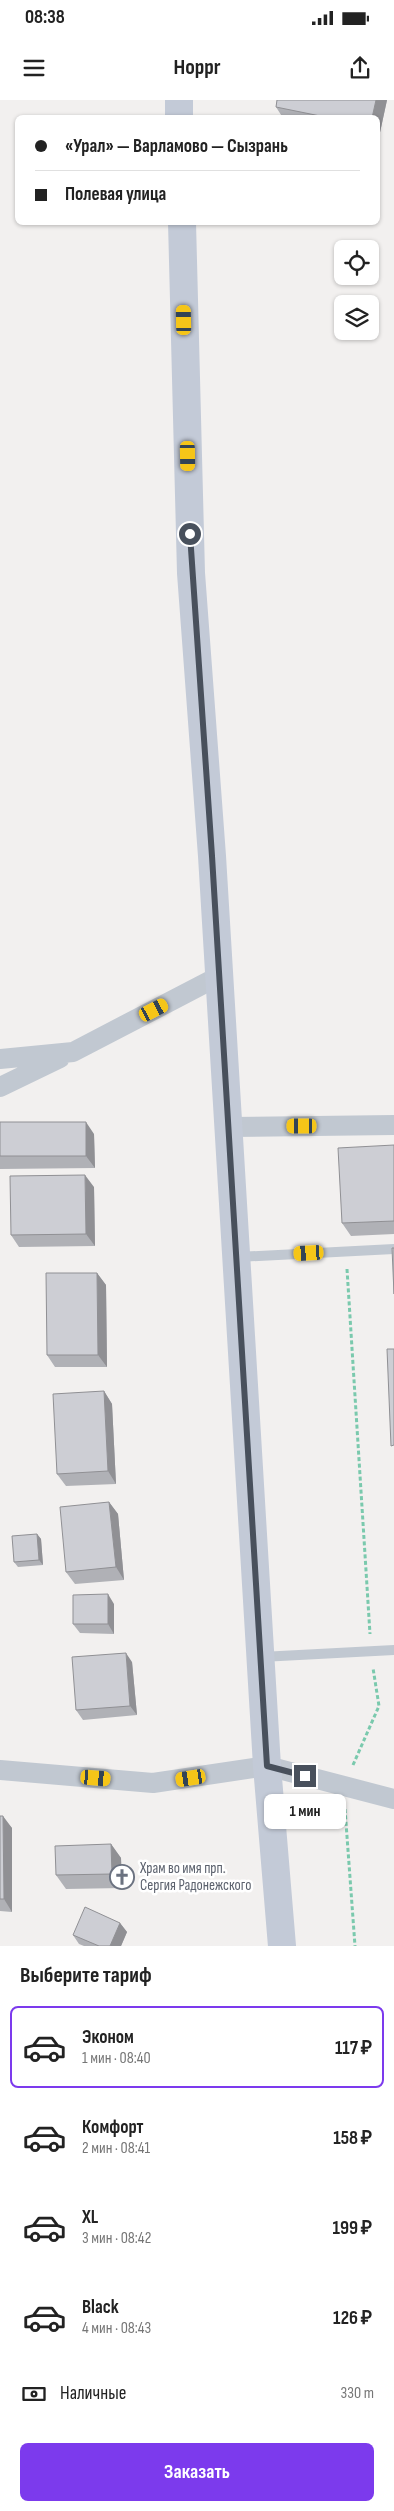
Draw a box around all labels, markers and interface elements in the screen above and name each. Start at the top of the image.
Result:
text: 08:38 [25,6,65,29]
icon: menu [20,54,48,82]
text: Hoppr [173,54,221,81]
icon: share [346,54,374,82]
text: «Урал» — Варламово — Сызрань [65,135,288,158]
text: Полевая улица [65,183,166,206]
map controls [334,240,379,340]
button: locate [334,240,379,285]
button: layers [334,295,379,340]
car [176,305,191,335]
car [180,441,195,471]
route start [179,523,201,545]
car [137,997,170,1023]
car [287,1119,317,1134]
car [293,1245,324,1261]
route end [294,1765,316,1787]
car [175,1768,206,1788]
car [80,1769,111,1787]
callout: 1 мин [264,1794,346,1828]
text: 1 мин [289,1802,321,1821]
place label: Храм во имя прп. Сергия Радонежского [139,1859,251,1895]
church icon: Храм во имя прп. Сергия Радонежского [109,1864,135,1890]
text: Выберите тариф [20,1962,152,1989]
icon: car [22,2025,67,2070]
text: Эконом [82,2026,134,2049]
text: 117 ₽ [335,2037,372,2060]
text: 1 мин · 08:40 [82,2049,151,2068]
icon: car [22,2115,67,2160]
text: Комфорт [82,2116,144,2139]
text: 158 ₽ [333,2127,372,2150]
text: 2 мин · 08:41 [82,2139,150,2158]
icon: car [22,2205,67,2250]
text: XL [82,2206,98,2229]
text: 199 ₽ [333,2217,372,2240]
text: 3 мин · 08:42 [82,2229,151,2248]
icon: car [22,2295,67,2340]
text: Black [82,2296,119,2319]
text: 126 ₽ [333,2307,372,2330]
text: 4 мин · 08:43 [82,2319,151,2338]
icon: cash [20,2380,48,2408]
text: Наличные [60,2382,126,2405]
text: 330 m [341,2384,374,2403]
button: Заказать [20,2443,374,2501]

